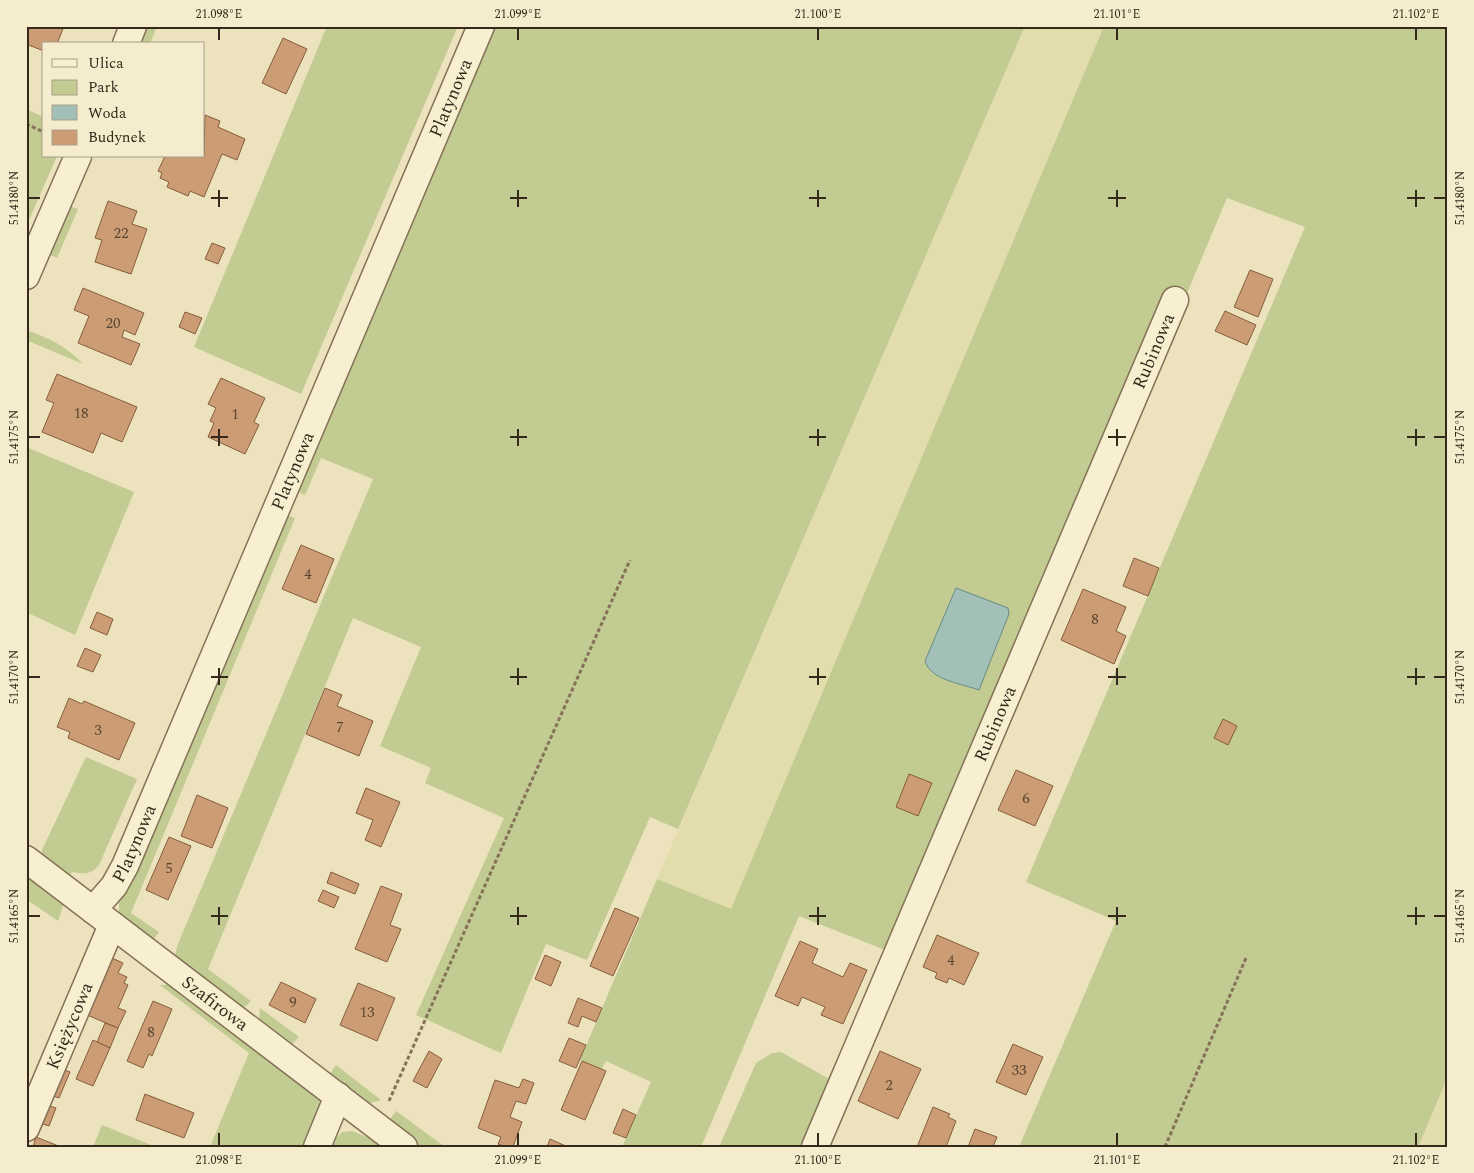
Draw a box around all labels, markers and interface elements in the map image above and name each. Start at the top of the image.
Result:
text: 21.098°E [196,5,242,24]
text: 21.099°E [495,5,541,24]
text: 21.100°E [795,5,841,24]
text: 21.101°E [1094,5,1140,24]
text: 21.102°E [1393,5,1439,24]
legend [42,42,205,158]
text: Ulica [88,52,124,75]
street label: Platynowa [422,54,480,142]
text: Park [88,76,119,99]
text: Woda [88,102,127,125]
text: Budynek [88,126,146,149]
text: 51.4180°N [5,171,24,225]
text: 51.4180°N [1451,171,1470,225]
house number: 22 [113,222,129,245]
street label: Rubinowa [1126,309,1182,393]
house number: 20 [105,312,121,335]
house number: 18 [73,402,89,425]
house number: 1 [231,403,239,426]
text: 51.4175°N [5,410,24,464]
text: 51.4175°N [1451,410,1470,464]
street label: Platynowa [264,427,322,515]
house number: 4 [304,563,312,586]
house number: 8 [1091,608,1099,631]
text: 51.4170°N [5,650,24,704]
text: 51.4170°N [1451,650,1470,704]
street label: Rubinowa [967,681,1024,766]
house number: 7 [336,716,344,739]
house number: 3 [94,719,102,742]
house number: 6 [1022,787,1030,810]
street label: Platynowa [105,800,164,888]
house number: 5 [165,857,173,880]
text: 51.4165°N [5,889,24,943]
text: 51.4165°N [1451,889,1470,943]
house number: 4 [947,949,955,972]
street label: Szafirowa [176,969,254,1038]
street label: Księżycowa [39,978,100,1074]
house number: 9 [289,991,297,1014]
house number: 13 [359,1001,375,1024]
house number: 8 [147,1021,155,1044]
house number: 33 [1011,1059,1027,1082]
house number: 2 [885,1074,893,1097]
text: 21.098°E [196,1151,242,1170]
text: 21.099°E [495,1151,541,1170]
text: 21.100°E [795,1151,841,1170]
text: 21.101°E [1094,1151,1140,1170]
text: 21.102°E [1393,1151,1439,1170]

